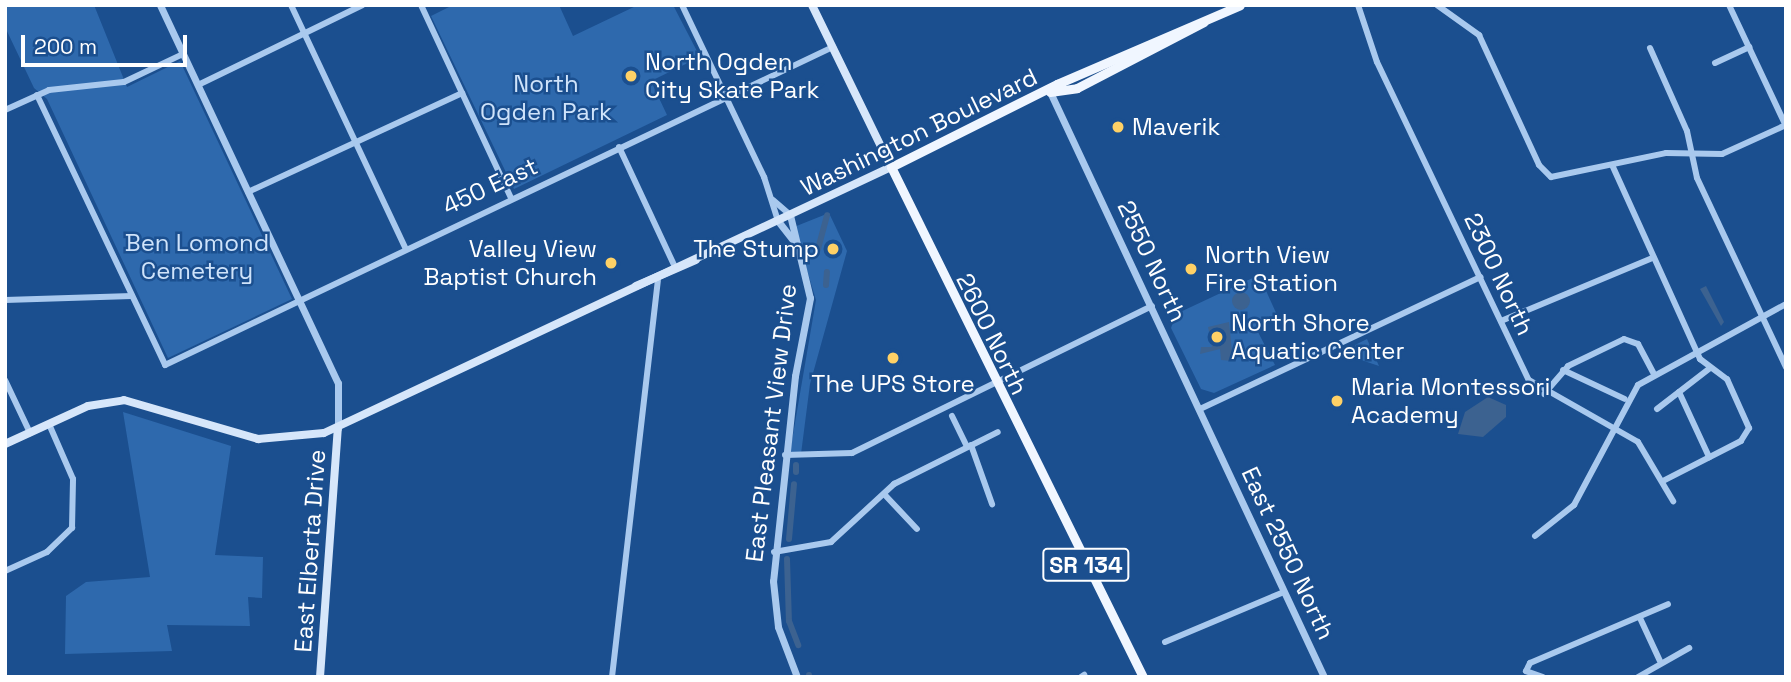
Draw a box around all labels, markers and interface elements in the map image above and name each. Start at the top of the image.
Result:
scale bar [24,21,191,65]
text: 200 m [34,33,97,60]
place label: North Ogden City Skate Park [645,48,819,104]
street label: Washington Boulevard [796,62,1042,202]
marker: North Ogden City Skate Park [623,68,639,84]
park label: North Ogden Park [480,70,612,126]
place label: Maverik [1132,113,1220,141]
marker: Maverik [1110,119,1126,135]
street label: 450 East [438,151,542,221]
street label: 2550 North [1111,196,1193,326]
street label: 2300 North [1458,208,1540,340]
park label: Ben Lomond Cemetery [125,229,269,285]
place label: Valley View Baptist Church [424,235,597,291]
place label: The Stump [693,235,819,263]
marker: The Stump [825,241,841,257]
place label: North View Fire Station [1205,241,1338,297]
marker: Valley View Baptist Church [603,255,619,271]
marker: North View Fire Station [1183,261,1199,277]
street label: 2600 North [950,269,1034,399]
street label: East Pleasant View Drive [740,282,802,564]
place label: North Shore Aquatic Center [1231,309,1405,365]
marker: North Shore Aquatic Center [1209,329,1225,345]
marker: The UPS Store [885,350,901,366]
place label: The UPS Store [811,370,975,398]
place label: Maria Montessori Academy [1351,373,1550,429]
marker: Maria Montessori Academy [1329,393,1345,409]
street label: East Elberta Drive [289,449,331,653]
street label: East 2550 North [1235,462,1341,644]
road number: SR 134 [1042,545,1130,584]

